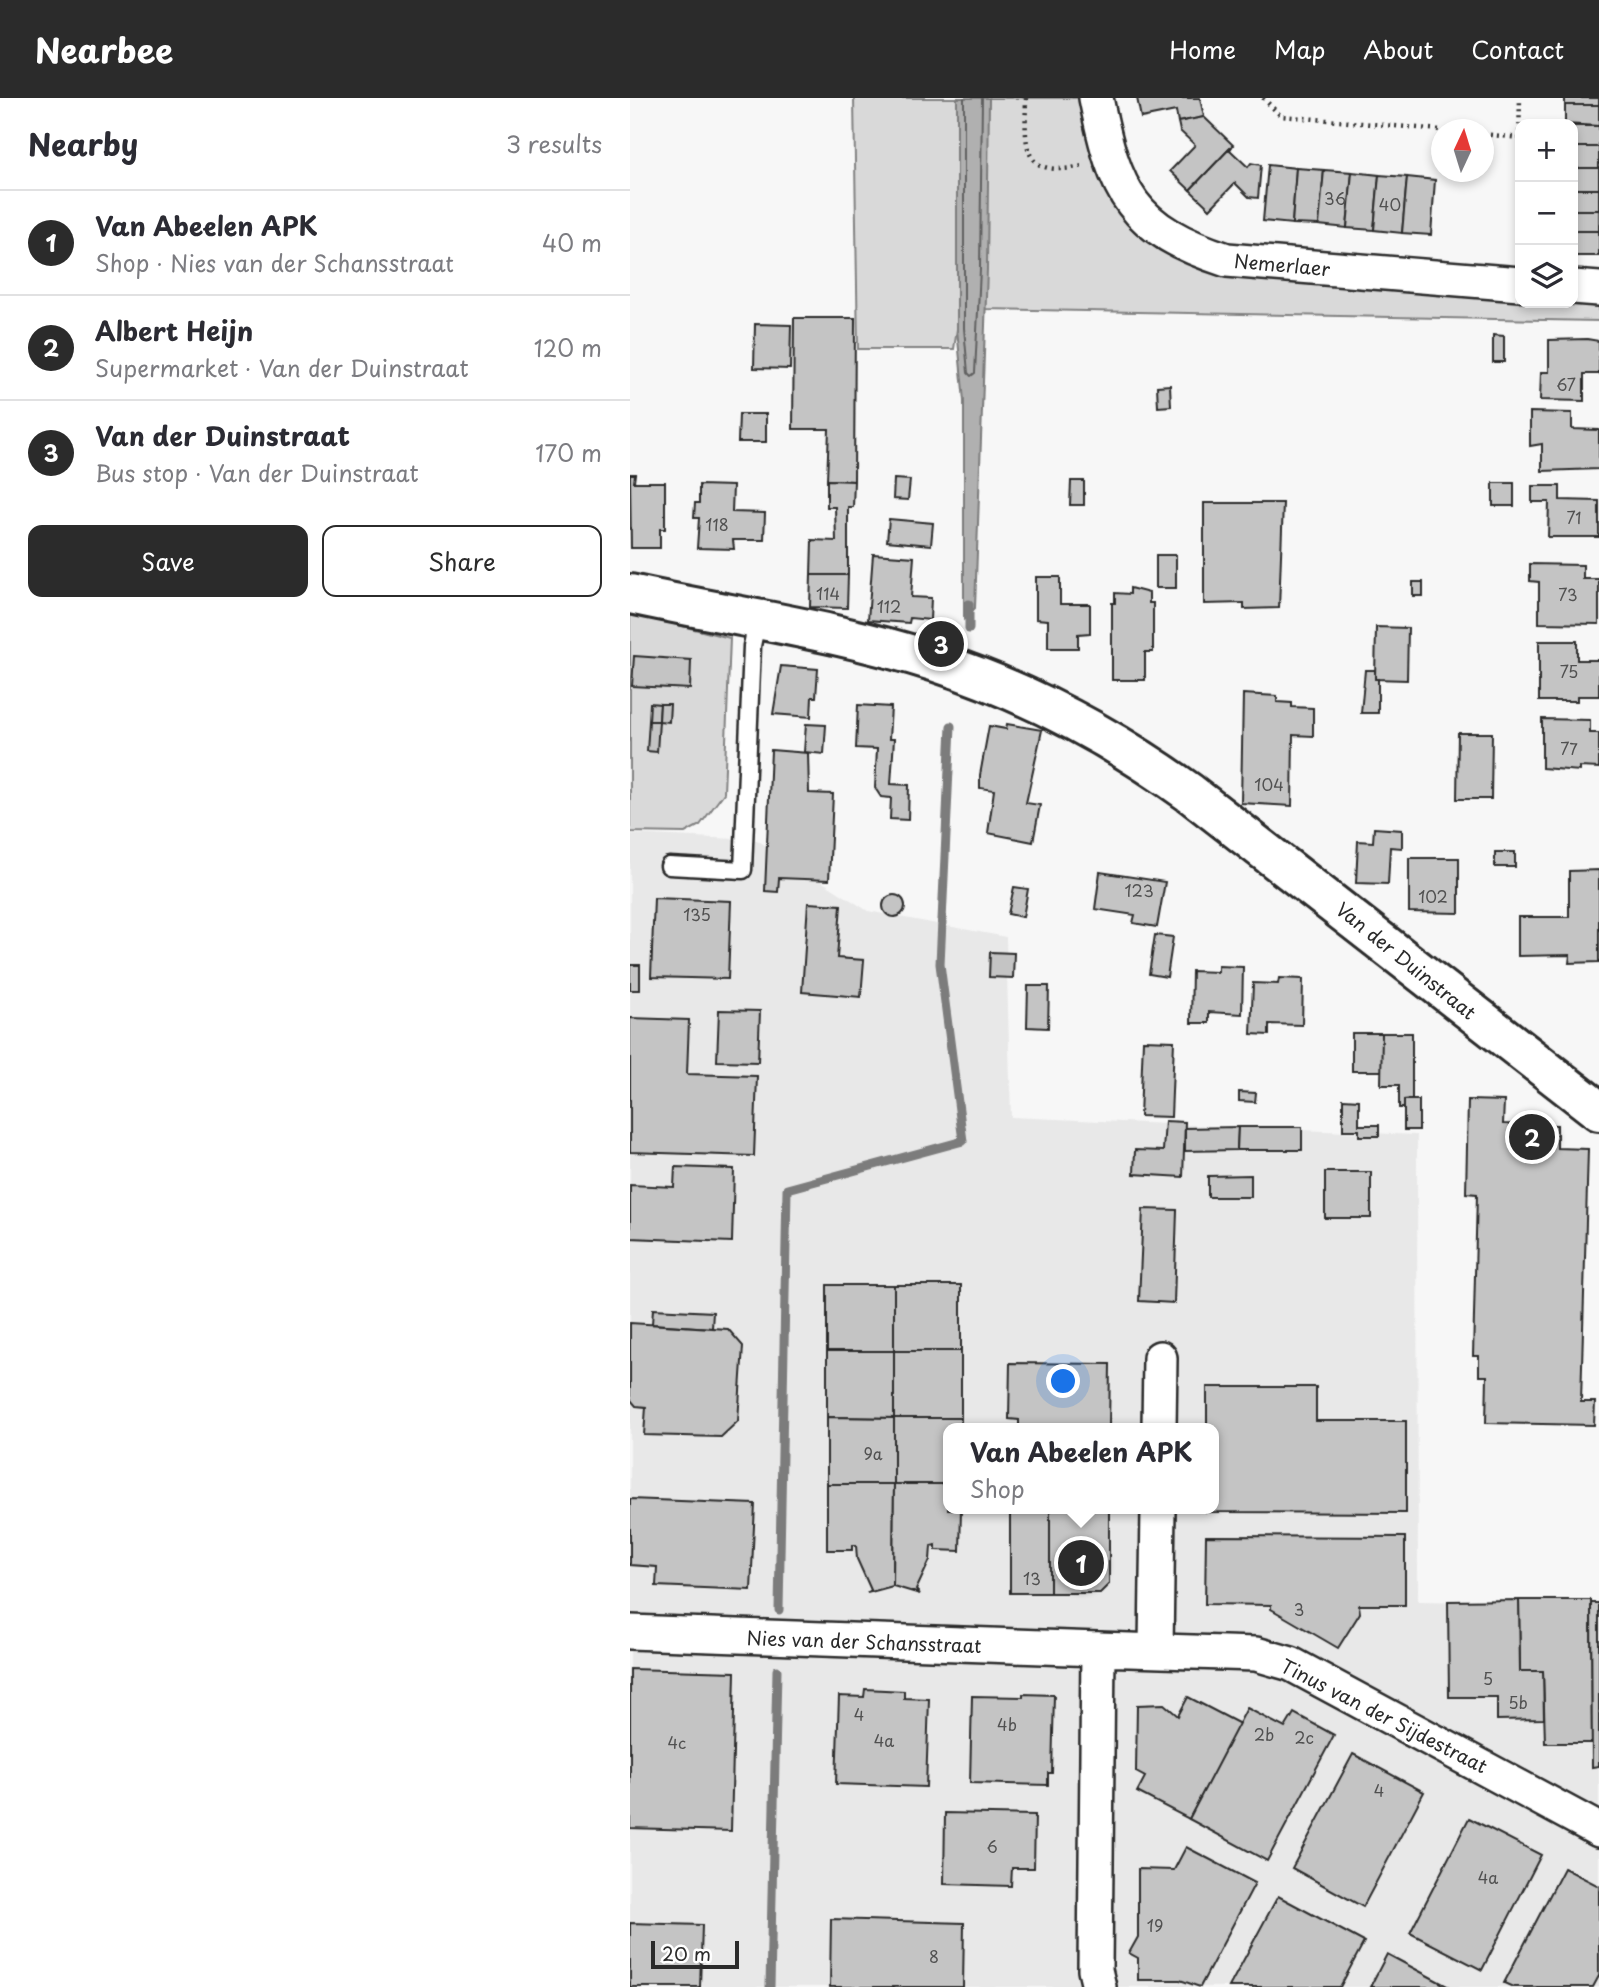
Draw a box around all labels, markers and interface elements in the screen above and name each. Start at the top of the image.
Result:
text: Nearbee [35,24,173,74]
text: Home [1169,31,1236,67]
text: Map [1274,31,1325,67]
text: About [1363,31,1433,67]
text: Contact [1471,31,1564,67]
north arrow [1431,119,1494,182]
map controls [1515,119,1578,308]
button: + [1515,119,1578,182]
text: Nearby [28,121,138,166]
text: 3 results [506,126,602,161]
button: − [1515,182,1578,245]
house number: 36 [1324,186,1346,210]
house number: 40 [1379,192,1401,216]
text: Van Abeelen APK [95,206,318,245]
text: 1 [46,225,57,260]
text: 40 m [542,225,602,260]
text: Shop · Nies van der Schansstraat [95,245,454,280]
button: layers [1515,245,1578,308]
street label: Nemerlaer [1233,246,1332,282]
text: Albert Heijn [95,311,253,350]
text: 2 [43,330,59,365]
text: 120 m [534,330,602,365]
text: Supermarket · Van der Duinstraat [95,350,469,385]
house number: 67 [1556,372,1576,396]
text: Van der Duinstraat [95,416,350,455]
text: 3 [43,435,59,470]
text: 170 m [535,435,602,470]
text: Bus stop · Van der Duinstraat [95,455,419,490]
house number: 71 [1567,505,1582,529]
house number: 118 [705,512,729,536]
button: Save [28,525,308,597]
button: Share [322,525,602,597]
house number: 114 [816,581,840,605]
house number: 73 [1558,582,1578,606]
house number: 112 [877,594,901,618]
pin: 3 [918,618,964,670]
house number: 75 [1560,659,1578,683]
house number: 77 [1560,736,1578,760]
house number: 104 [1254,772,1284,796]
house number: 123 [1124,878,1154,902]
house number: 102 [1418,884,1448,908]
street label: Van der Duinstraat [1331,895,1483,1026]
house number: 135 [683,902,711,926]
pin: 2 [1509,1111,1555,1163]
your location [1046,1364,1080,1398]
popup [943,1423,1219,1514]
text: Van Abeelen APK [970,1432,1192,1471]
house number: 9a [863,1441,883,1465]
text: Shop [970,1471,1025,1506]
pin: 1 [1058,1537,1104,1589]
house number: 13 [1023,1566,1041,1590]
house number: 3 [1294,1597,1304,1621]
street label: Nies van der Schansstraat [746,1623,982,1659]
street label: Tinus van der Sijdestraat [1276,1651,1493,1780]
house number: 5 [1483,1666,1493,1690]
house number: 5b [1508,1690,1528,1714]
house number: 4 [854,1702,864,1726]
house number: 4b [997,1712,1017,1736]
house number: 2b [1254,1722,1274,1746]
house number: 2c [1294,1725,1314,1749]
house number: 4a [874,1728,894,1752]
house number: 4c [668,1730,686,1754]
house number: 4 [1374,1778,1384,1802]
house number: 6 [986,1834,998,1858]
house number: 4a [1478,1865,1498,1889]
house number: 19 [1147,1913,1163,1937]
scale bar [651,1938,738,1970]
text: 20 m [662,1939,711,1967]
house number: 8 [929,1944,939,1968]

